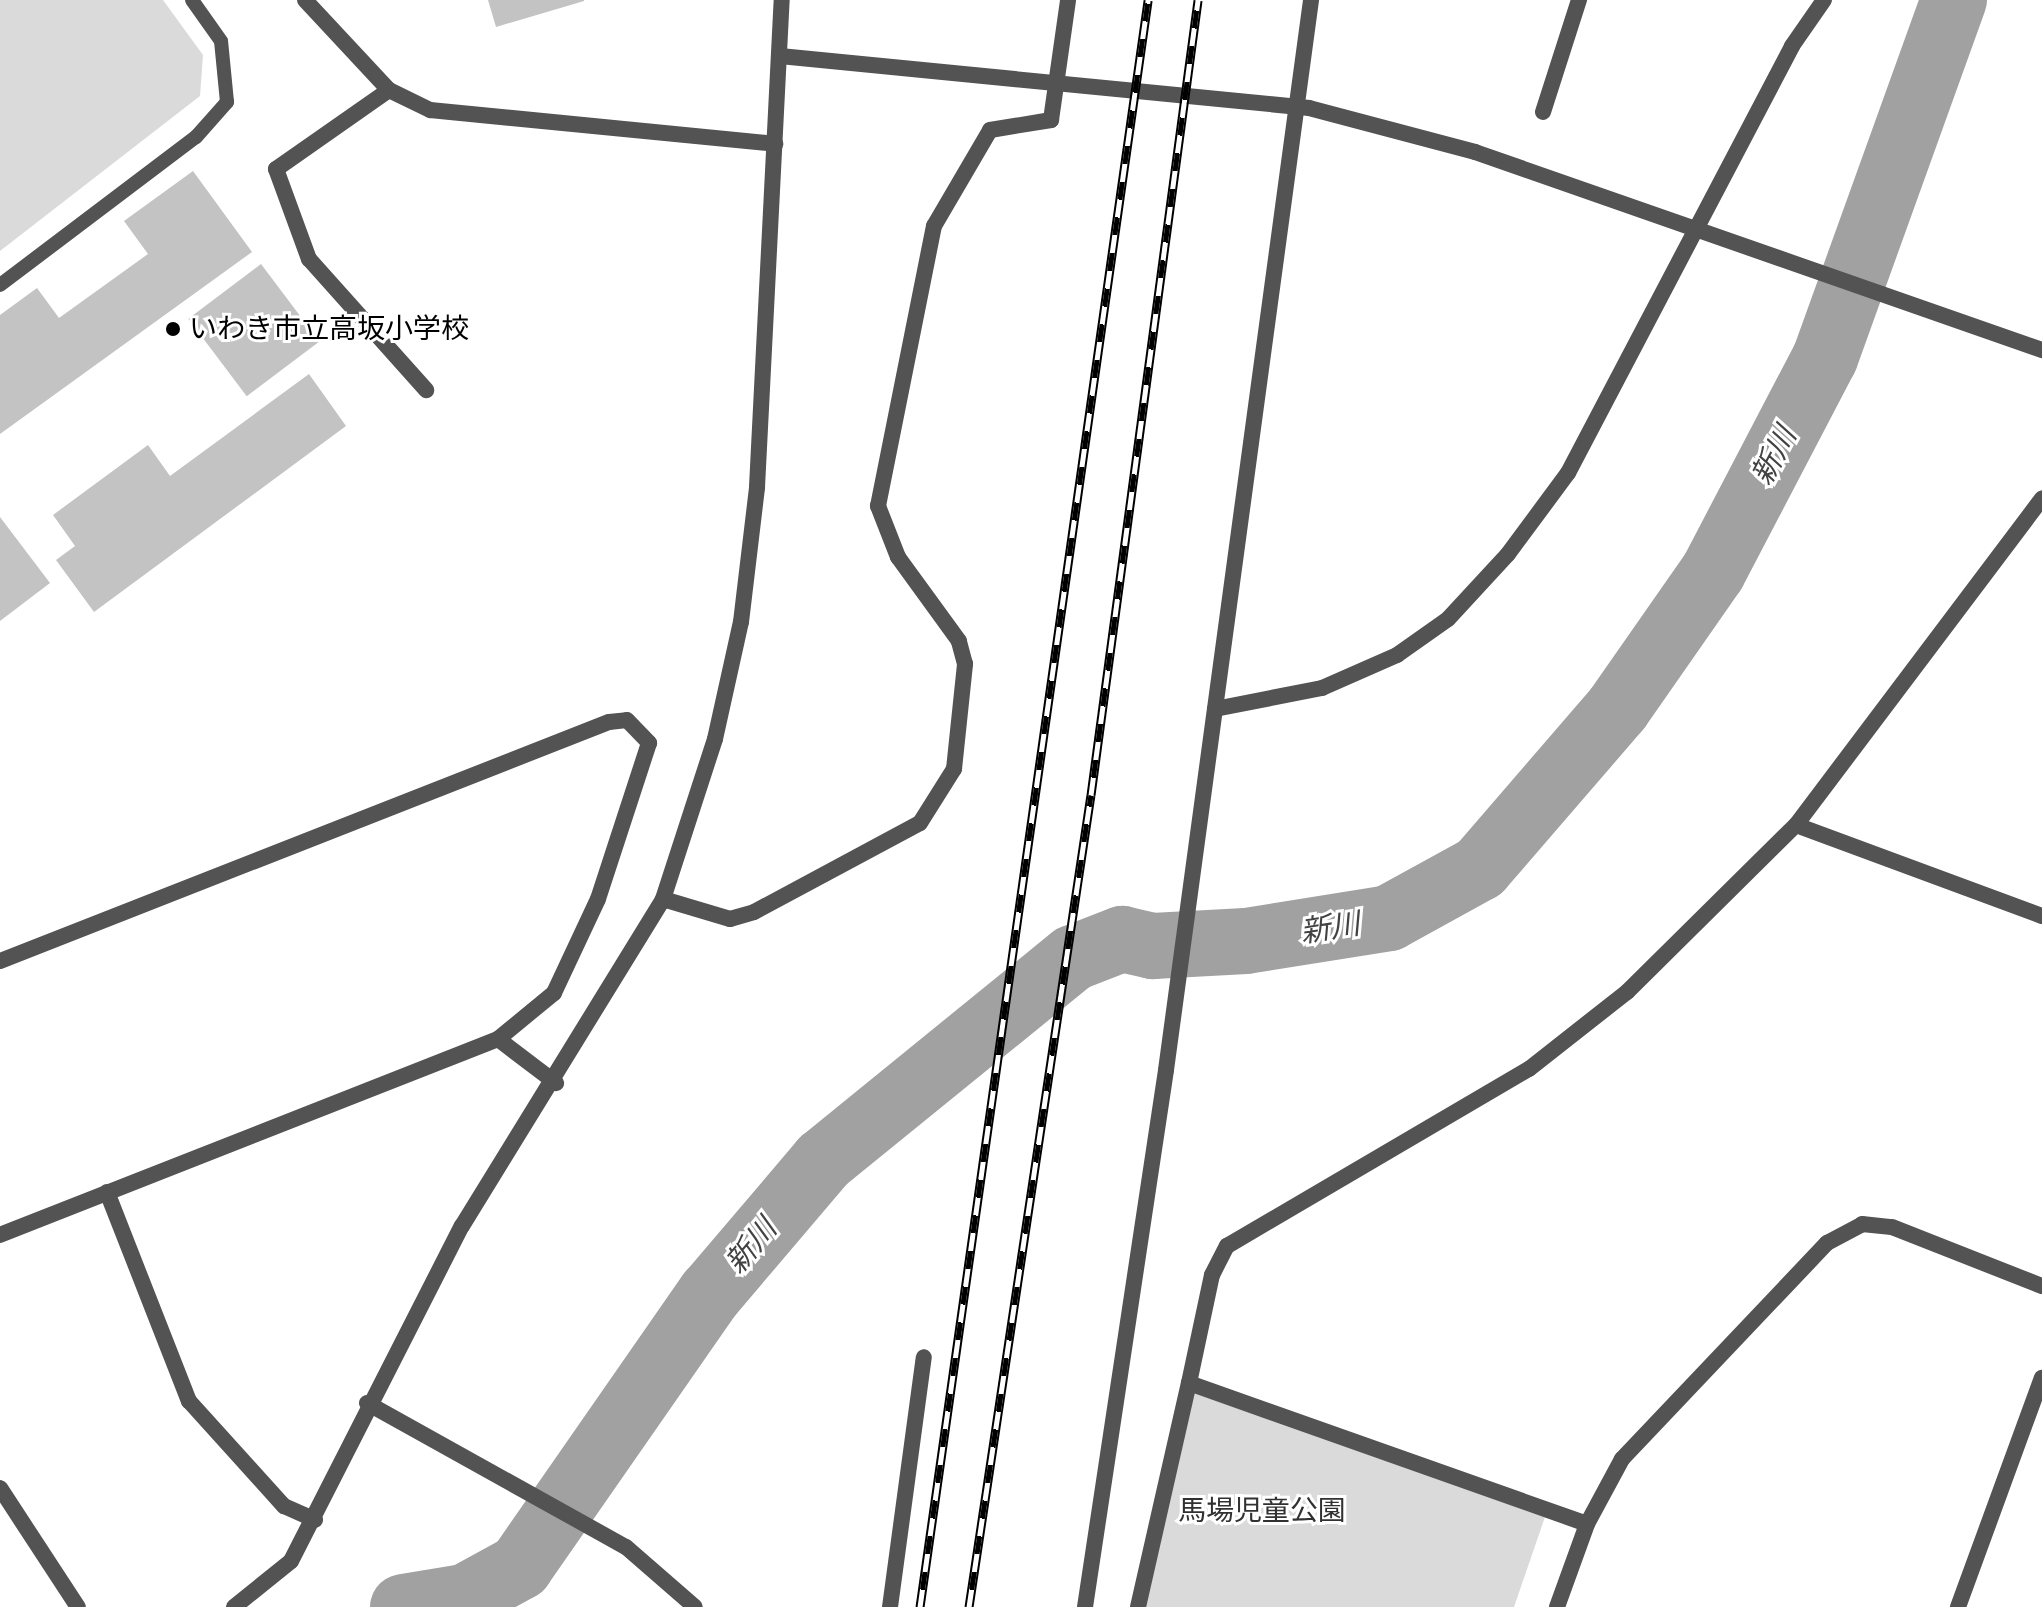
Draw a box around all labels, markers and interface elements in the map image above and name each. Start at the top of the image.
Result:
place label: いわき市立高坂小学校 [189,312,469,346]
marker: いわき市立高坂小学校 [164,320,182,338]
water label: 新川 [1744,421,1804,491]
water label: 新川 [1298,906,1362,950]
water label: 新川 [718,1211,784,1281]
park label: 馬場児童公園 [1178,1494,1346,1528]

